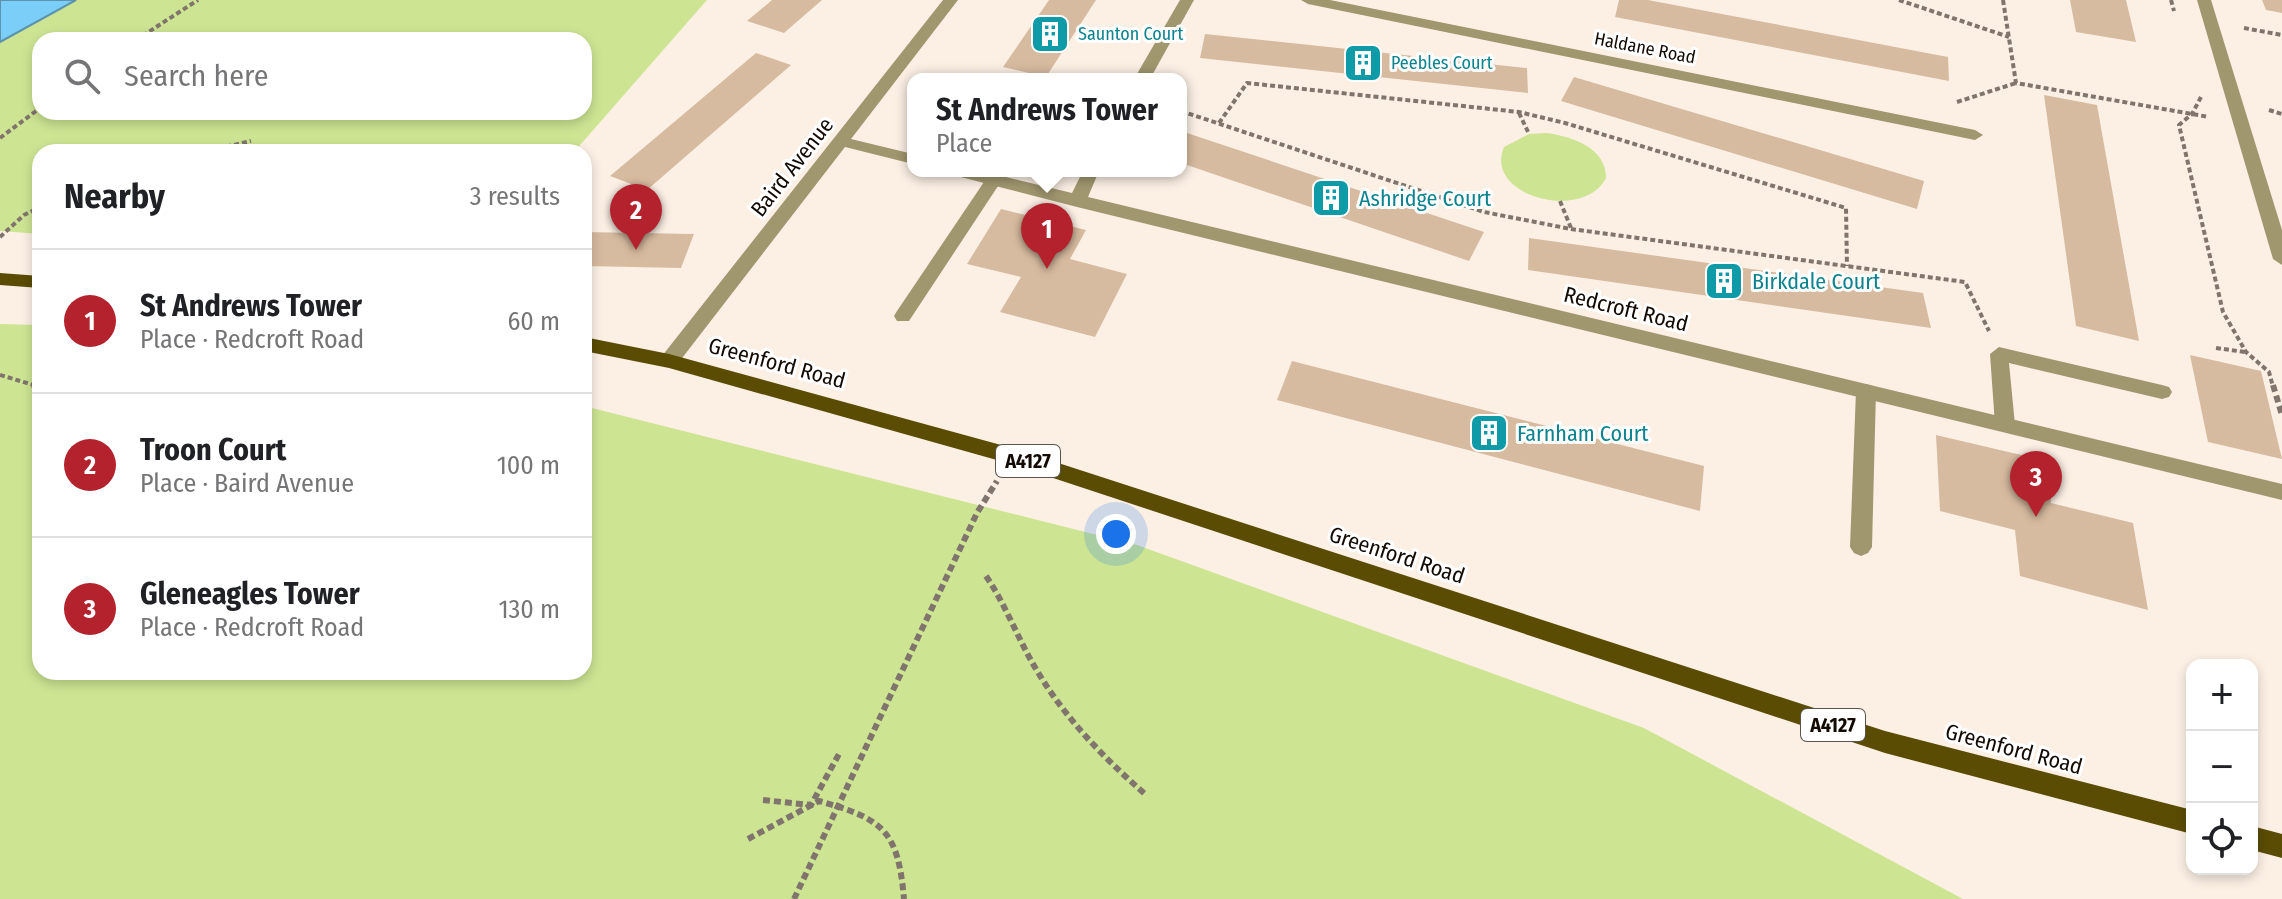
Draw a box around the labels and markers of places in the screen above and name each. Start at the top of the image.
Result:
building icon: Saunton Court [1029,13,1071,55]
place label: Saunton Court [1078,23,1183,45]
building icon: Peebles Court [1342,42,1384,84]
place label: Peebles Court [1391,52,1493,74]
building icon: Ashridge Court [1310,177,1352,219]
pin: 2 [610,184,662,250]
place label: Ashridge Court [1359,185,1492,212]
pin: 1 [1021,203,1073,269]
building icon: Birkdale Court [1703,260,1745,302]
place label: Birkdale Court [1752,268,1881,295]
building icon: Farnham Court [1468,412,1510,454]
place label: Farnham Court [1517,420,1649,447]
pin: 3 [2010,451,2062,517]

